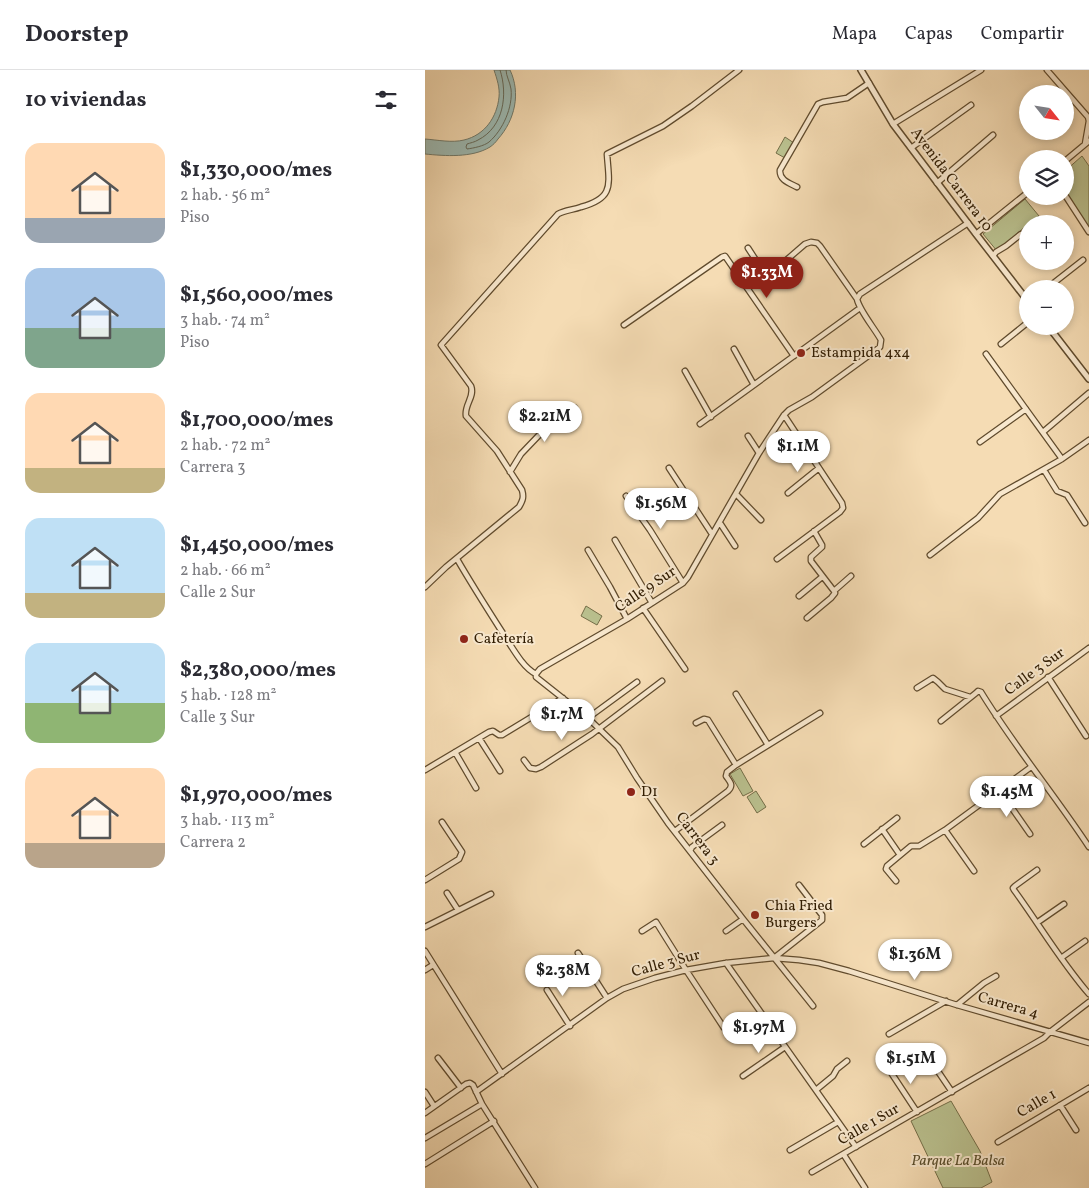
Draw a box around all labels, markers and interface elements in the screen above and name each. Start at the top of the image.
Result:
text: Doorstep [25,18,129,52]
text: Mapa [832,22,877,47]
text: Capas [905,22,953,47]
text: Compartir [981,22,1064,47]
north arrow [1019,85,1074,140]
map controls [1019,85,1074,335]
text: 10 viviendas [25,86,146,115]
icon: filters [372,86,400,114]
street label: Avenida Carrera 10 [905,124,997,236]
button: layers [1019,150,1074,205]
text: $1,330,000/mes [180,156,332,185]
icon: home [65,163,125,223]
text: 2 hab. · 56 m² [180,185,270,207]
text: Piso [180,207,209,229]
button: + [1019,215,1074,270]
pin: $1.33M [726,256,808,299]
text: $1.33M [741,262,793,284]
button: − [1019,280,1074,335]
text: $1,560,000/mes [180,281,333,310]
icon: home [65,288,125,348]
text: 3 hab. · 74 m² [180,310,270,332]
text: Piso [180,332,209,354]
place label: Estampida 4x4 [811,343,910,364]
marker: Estampida 4x4 [795,347,807,359]
pin: $2.21M [504,400,586,443]
text: $1,700,000/mes [180,406,333,435]
text: $2.21M [519,406,571,428]
icon: home [65,413,125,473]
pin: $1.1M [763,430,833,473]
text: 2 hab. · 72 m² [180,435,271,457]
text: $1.1M [777,436,819,458]
text: Carrera 3 [180,457,246,479]
pin: $1.56M [620,488,702,530]
text: $1.56M [635,493,687,515]
text: $1,450,000/mes [180,531,334,560]
icon: home [65,538,125,598]
text: 2 hab. · 66 m² [180,560,271,582]
street label: Calle 9 Sur [611,562,681,618]
text: Calle 2 Sur [180,582,255,604]
place label: Cafetería [474,629,534,650]
marker: Cafetería [458,633,470,645]
street label: Calle 3 Sur [1000,643,1070,701]
text: $2,380,000/mes [180,656,336,685]
icon: home [65,663,125,723]
text: 5 hab. · 128 m² [180,685,277,707]
pin: $1.7M [527,698,597,741]
text: $1.7M [541,704,583,726]
text: Calle 3 Sur [180,707,255,729]
pin: $1.45M [966,776,1048,818]
text: $1,970,000/mes [180,781,333,810]
text: $1.45M [981,781,1033,803]
place label: D1 [641,782,658,803]
marker: D1 [625,786,637,798]
icon: home [65,788,125,848]
street label: Carrera 3 [670,808,724,870]
text: 3 hab. · 113 m² [180,810,275,832]
text: Carrera 2 [180,832,246,854]
place label: Chia Fried Burgers [765,896,833,934]
marker: Chia Fried Burgers [749,909,761,921]
pin: $1.36M [874,938,956,981]
text: $1.36M [889,944,941,966]
street label: Calle 3 Sur [629,945,703,983]
pin: $2.38M [522,954,604,997]
text: $2.38M [536,960,590,982]
street label: Carrera 4 [975,987,1041,1025]
pin: $1.97M [718,1012,800,1054]
text: $1.97M [733,1017,785,1039]
pin: $1.51M [870,1042,952,1085]
text: $1.51M [886,1048,936,1070]
street label: Calle 1 [1013,1084,1061,1124]
street label: Calle 1 Sur [834,1099,904,1151]
park label: Parque La Balsa [911,1151,1005,1172]

